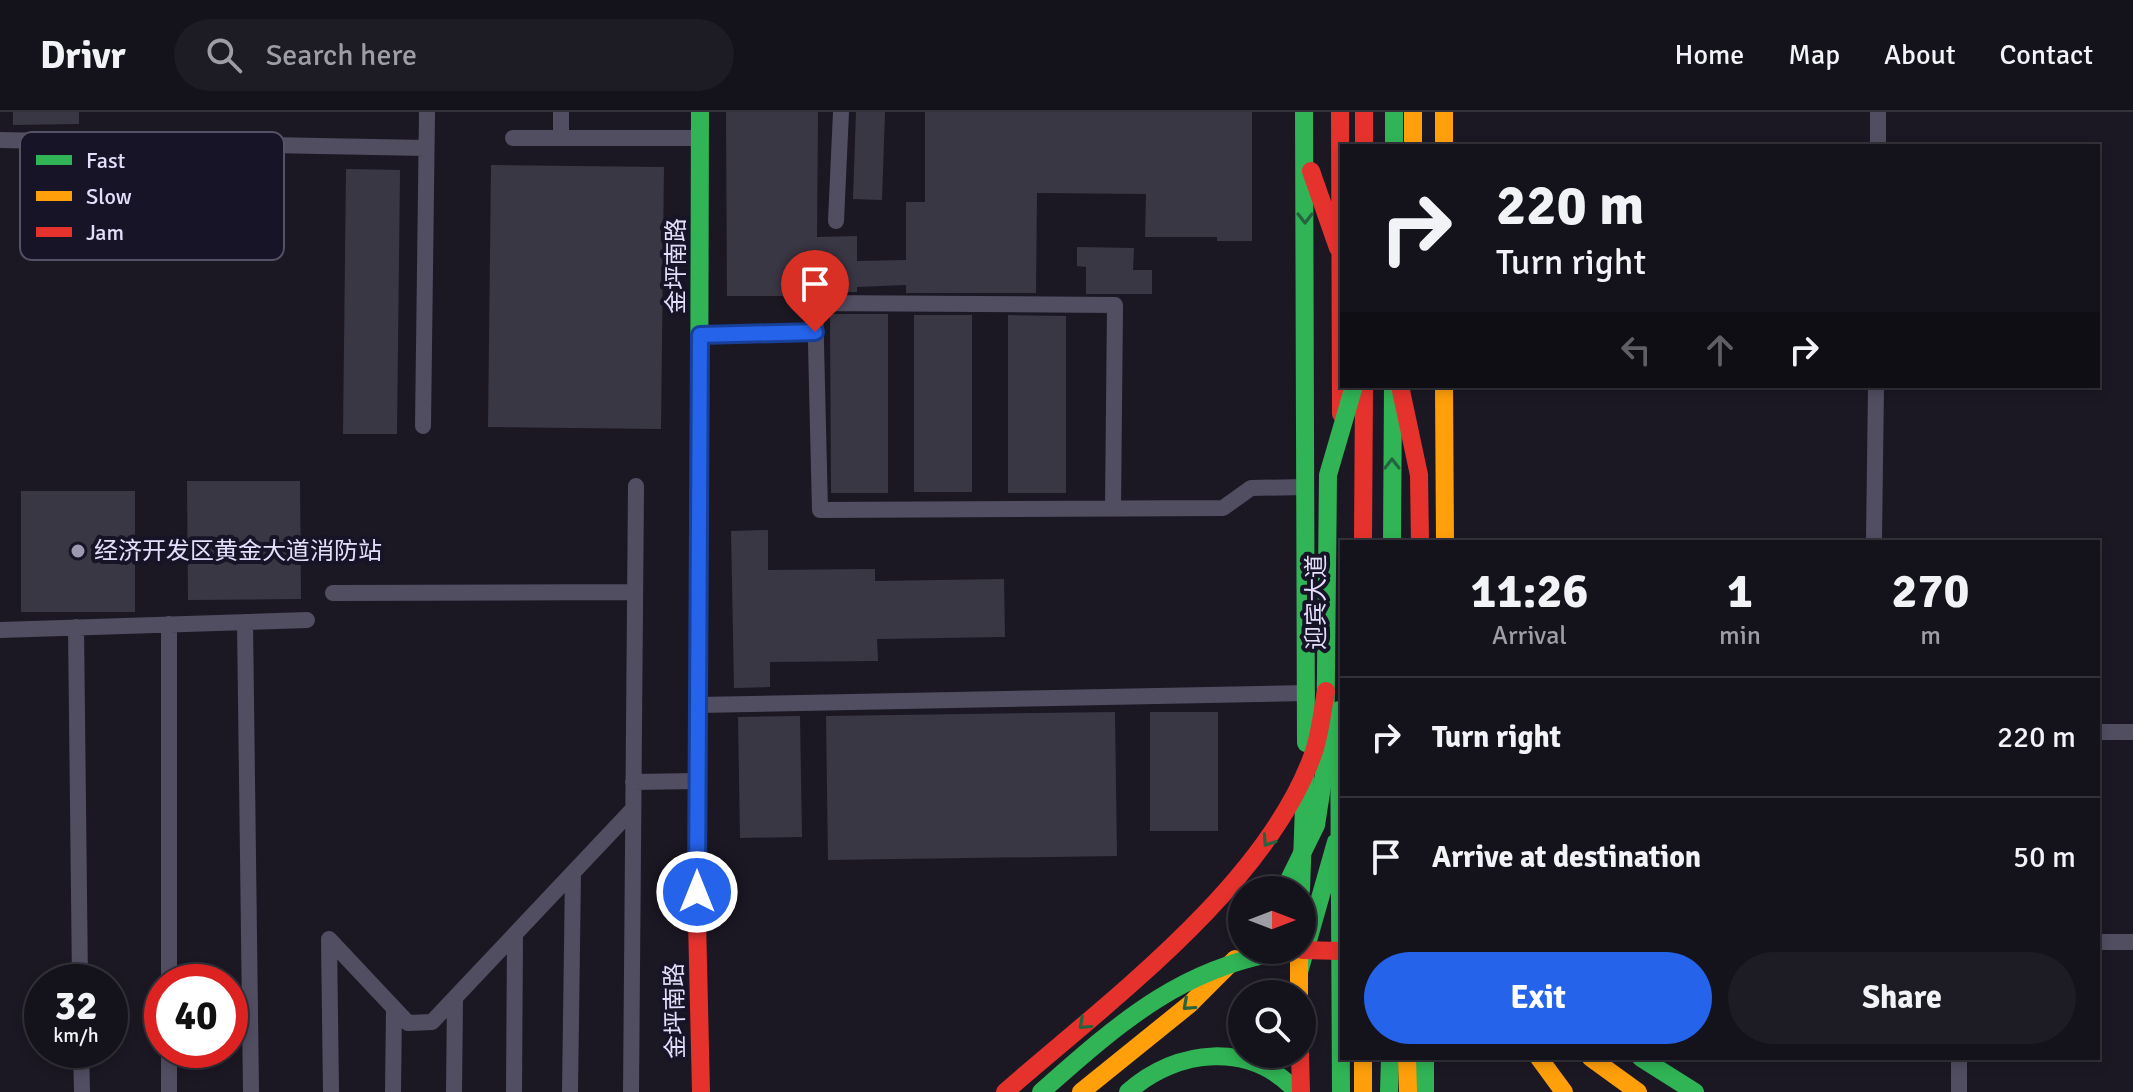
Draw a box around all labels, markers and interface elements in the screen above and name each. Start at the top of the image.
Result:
search box [174,19,734,91]
text: Drivr [40,32,126,79]
icon: search [202,33,246,77]
text: Search here [266,37,417,74]
text: Home [1675,38,1744,72]
text: Map [1788,38,1840,72]
text: About [1884,38,1956,72]
text: Contact [2000,38,2093,72]
legend [20,132,284,260]
text: Fast [86,147,126,174]
text: 220 m [1496,171,1644,240]
icon: right [1364,176,1468,280]
text: Slow [86,183,132,210]
one-way arrow [1296,212,1314,225]
street label: 金坪南路 [661,218,691,314]
text: Jam [86,219,124,246]
text: Turn right [1496,240,1646,285]
pin [781,250,849,332]
icon: arrive [793,262,837,306]
icon: left [1614,328,1658,372]
icon: ahead [1698,328,1742,372]
icon: right [1782,328,1826,372]
one-way arrow [1384,457,1401,470]
place label: 经济开发区黄金大道消防站 [94,536,382,566]
marker: 经济开发区黄金大道消防站 [69,542,87,560]
street label: 迎宾大道 [1301,554,1331,650]
text: 11:26 [1471,562,1588,621]
text: 1 [1727,562,1753,621]
text: 270 [1892,562,1969,621]
text: Arrival [1492,620,1567,652]
text: min [1719,620,1761,652]
text: m [1920,620,1941,652]
icon: right [1364,715,1408,759]
text: Turn right [1432,719,1561,756]
text: 220 m [1997,719,2076,756]
one-way arrow [1263,832,1278,846]
icon: arrive [1364,835,1408,879]
text: Arrive at destination [1432,839,1701,876]
text: 50 m [2013,839,2076,876]
position arrow [655,850,739,934]
north arrow [1228,876,1316,964]
map controls [1228,876,1316,1068]
button: Exit [1364,952,1712,1044]
button: Share [1728,952,2076,1044]
street label: 金坪南路 [659,963,691,1059]
speed limit sign: 40 [144,964,248,1068]
button: search [1228,980,1316,1068]
text: 32 [54,981,98,1031]
one-way arrow [1183,995,1198,1009]
one-way arrow [1079,1014,1094,1028]
text: km/h [53,1023,99,1048]

